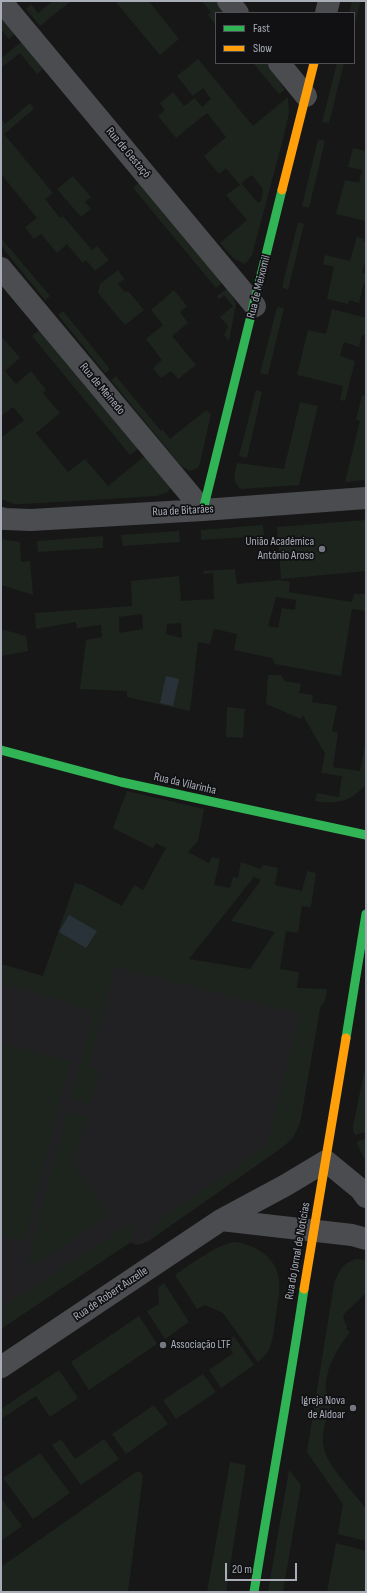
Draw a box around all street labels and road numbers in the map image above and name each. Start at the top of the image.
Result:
street label: Rua de Gestaçô [103,125,153,181]
street label: Rua de Meixomil [244,254,274,320]
street label: Rua de Meinedo [76,360,128,418]
street label: Rua de Bitarães [152,502,214,520]
street label: Rua da Vilarinha [152,770,218,798]
street label: Rua do Jornal de Notícias [282,1201,314,1301]
street label: Rua de Robert Auzelle [71,1264,151,1324]

